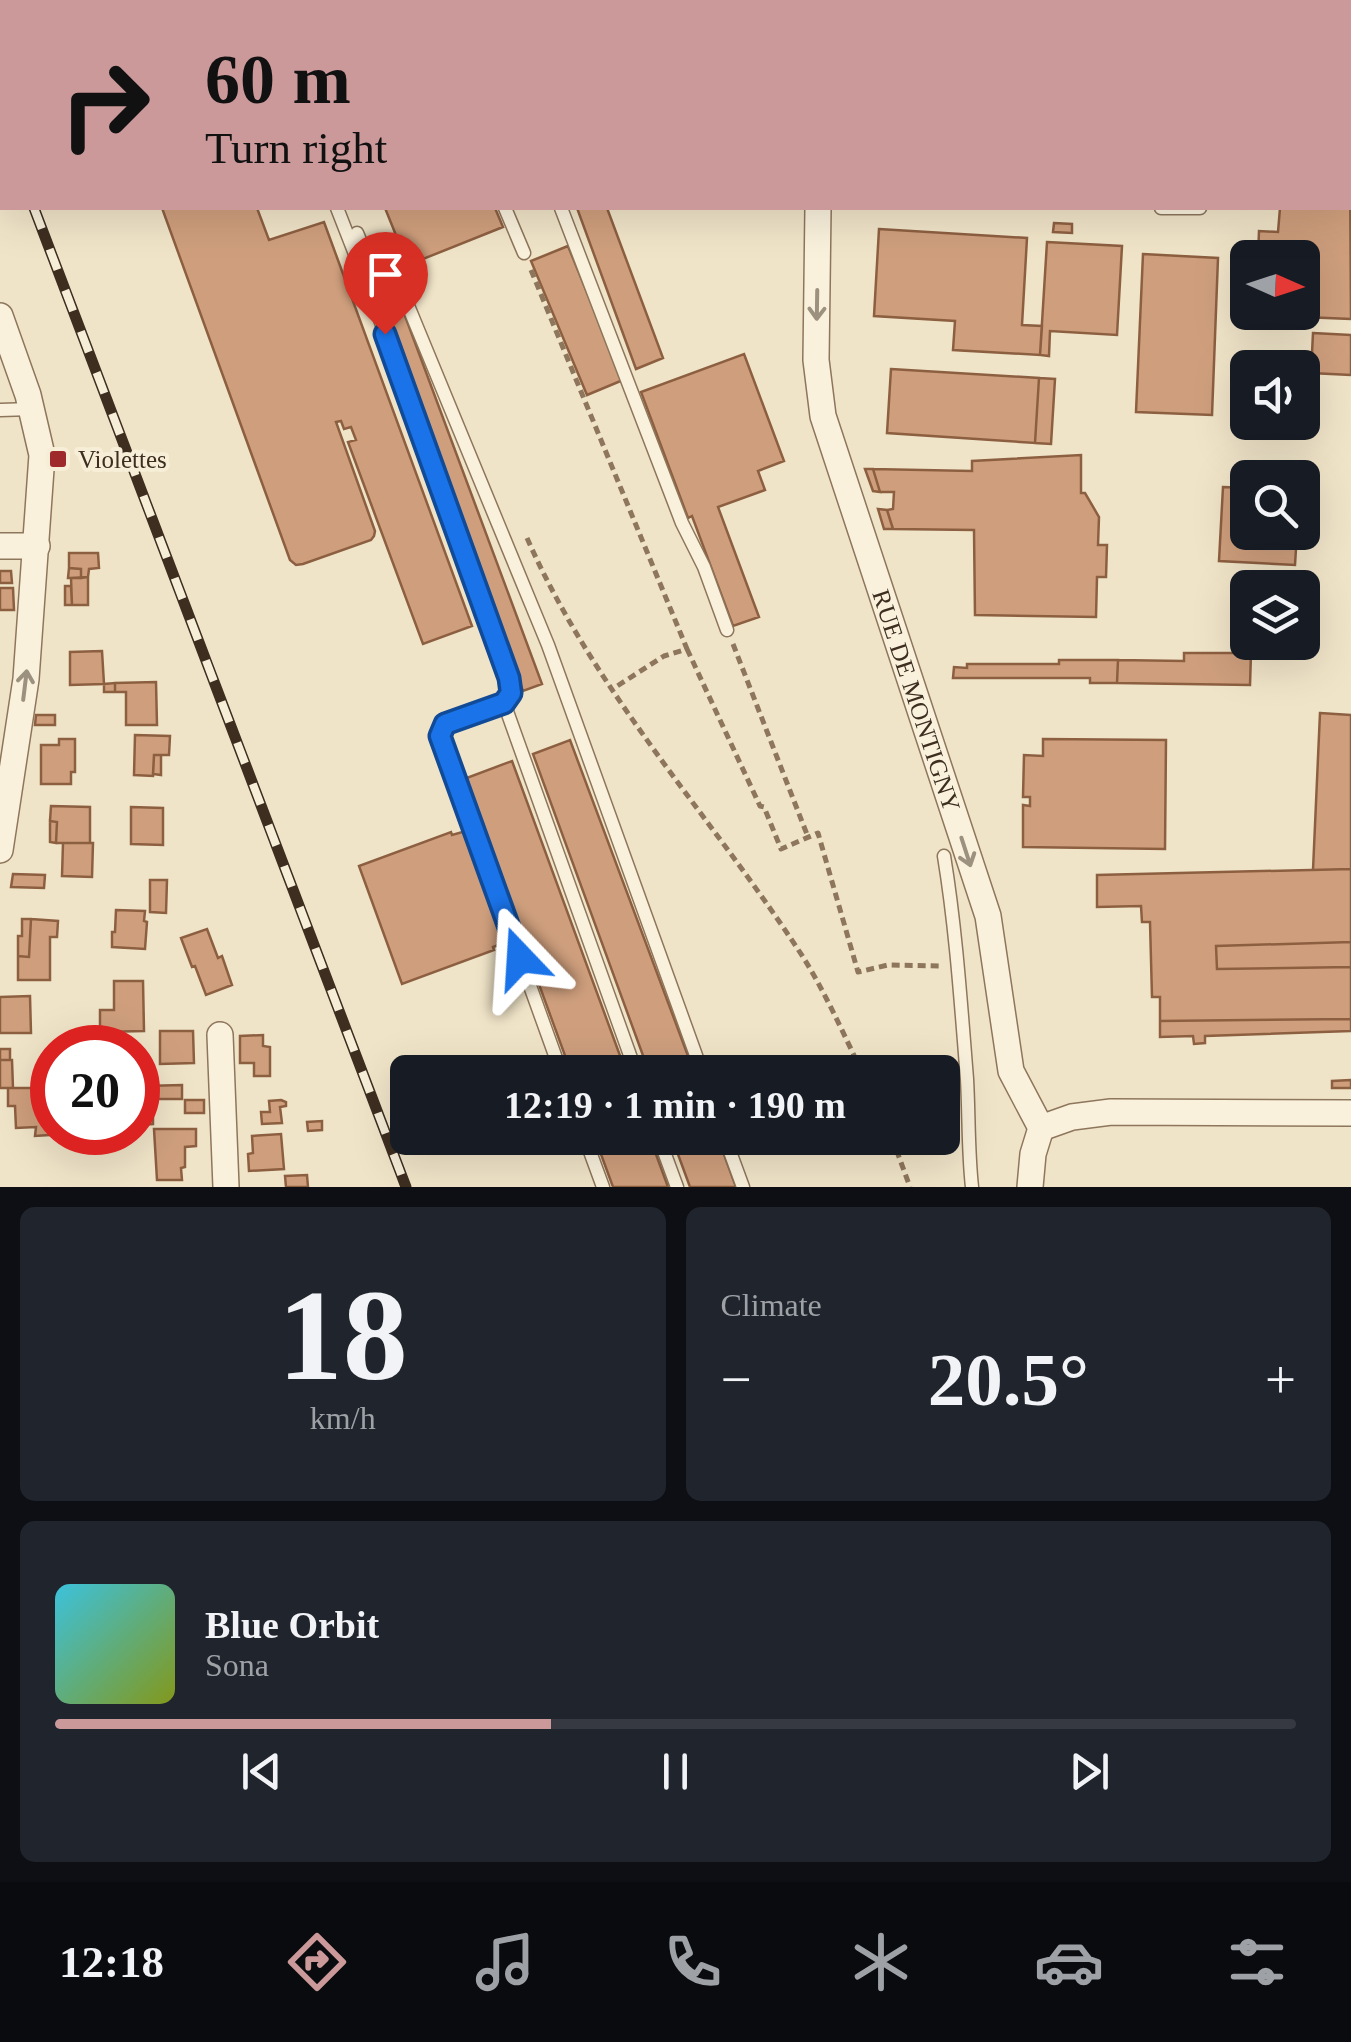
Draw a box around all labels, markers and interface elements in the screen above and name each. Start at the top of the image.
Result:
icon: right [40,40,170,170]
text: 60 m [205,41,351,118]
text: Turn right [205,123,387,173]
pin [343,232,428,335]
north arrow [1230,240,1320,330]
map controls [1230,240,1320,660]
icon: arrive [358,247,413,302]
one-way arrow [807,288,826,320]
button: sound [1230,350,1320,440]
place label: Violettes [78,446,167,473]
marker: Violettes [47,448,69,470]
button: search [1230,460,1320,550]
button: layers [1230,570,1320,660]
street label: RUE DE MONTIGNY [867,586,966,815]
one-way arrow [16,669,34,701]
one-way arrow [959,835,977,867]
position arrow [468,906,572,1010]
speed limit sign: 20 [30,1025,160,1155]
text: 12:19 · 1 min · 190 m [504,1084,846,1126]
text: 18 [278,1263,408,1407]
text: Climate [721,1287,822,1323]
text: 20.5° [928,1338,1089,1421]
text: − [721,1349,752,1410]
text: + [1265,1349,1296,1410]
text: km/h [310,1400,376,1436]
text: Blue Orbit [205,1604,379,1646]
text: Sona [205,1647,269,1683]
icon: previous [234,1744,289,1799]
icon: pause [648,1744,703,1799]
icon: next [1062,1744,1117,1799]
icon: directions [282,1927,352,1997]
icon: music [470,1927,540,1997]
icon: phone [658,1927,728,1997]
icon: climate [846,1927,916,1997]
icon: car [1034,1927,1104,1997]
icon: filters [1222,1927,1292,1997]
text: 12:18 [59,1937,164,1987]

